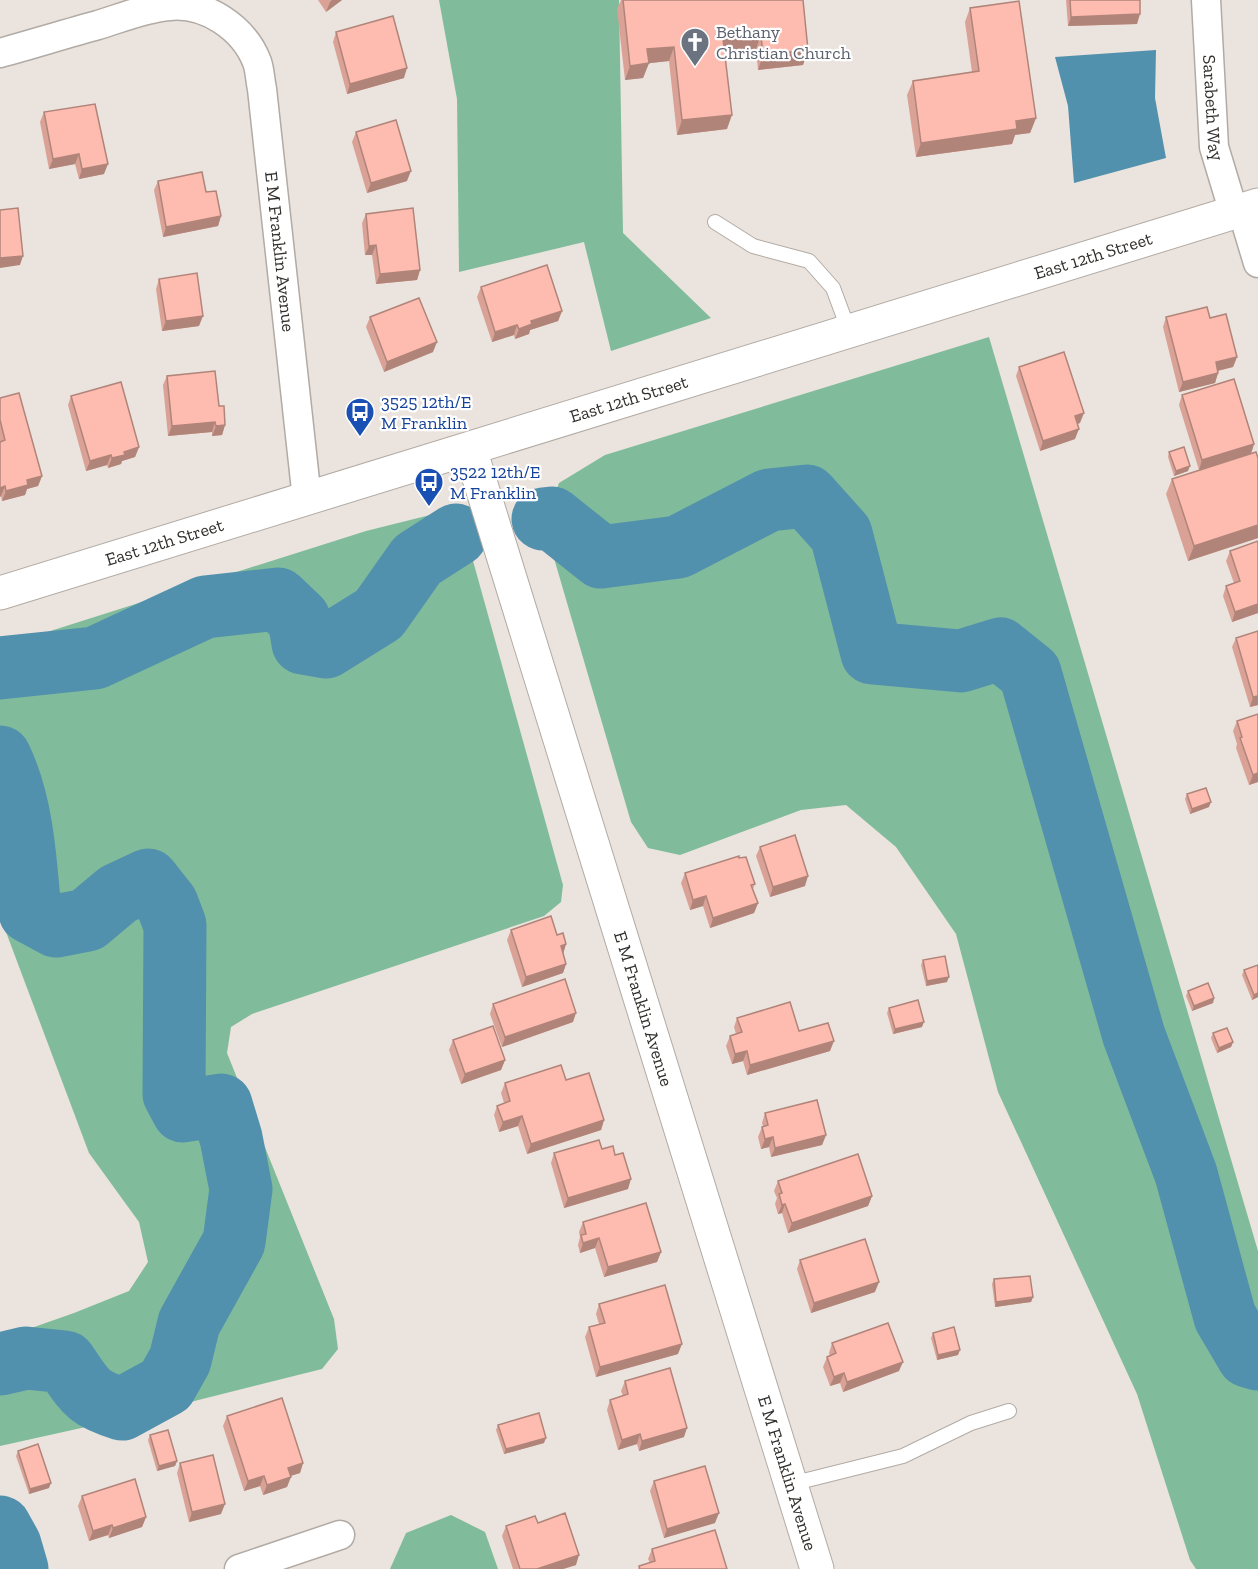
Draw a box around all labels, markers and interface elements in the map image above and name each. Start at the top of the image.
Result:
place label: Bethany Christian Church [716,21,851,64]
church icon: Bethany Christian Church [679,26,711,68]
street label: Sarabeth Way [1198,54,1229,164]
street label: E M Franklin Avenue [260,170,300,333]
street label: East 12th Street [1031,227,1155,284]
street label: East 12th Street [567,370,691,428]
place label: 3525 12th/E M Franklin [381,391,471,434]
bus stop icon: 3525 12th/E M Franklin [344,396,376,438]
place label: 3522 12th/E M Franklin [450,461,540,504]
bus stop icon: 3522 12th/E M Franklin [413,466,445,508]
street label: East 12th Street [103,514,226,571]
street label: E M Franklin Avenue [609,928,678,1089]
street label: E M Franklin Avenue [753,1393,822,1553]

